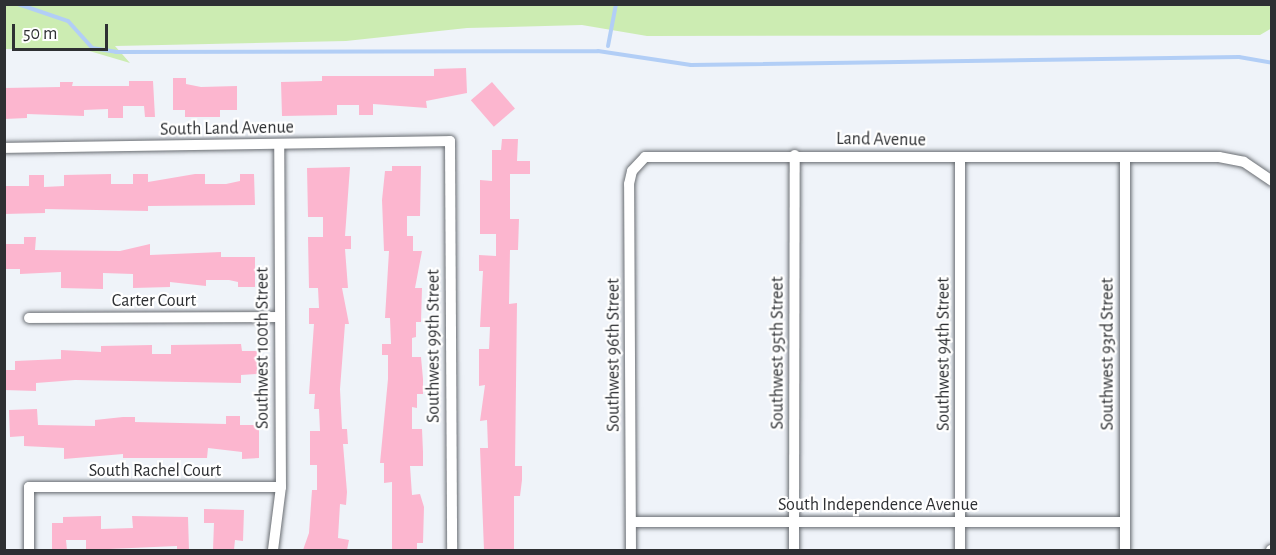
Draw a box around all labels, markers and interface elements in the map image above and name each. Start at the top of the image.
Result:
scale bar [15,12,111,50]
text: 50 m [23,25,57,43]
street label: South Land Avenue [160,117,294,141]
street label: Land Avenue [836,128,926,152]
street label: Southwest 100th Street [252,267,274,429]
street label: Southwest 99th Street [423,269,445,423]
street label: Southwest 95th Street [767,277,789,429]
street label: Southwest 94th Street [933,277,955,431]
street label: Southwest 96th Street [603,278,625,432]
street label: Southwest 93rd Street [1097,278,1119,430]
street label: Carter Court [112,290,196,312]
street label: South Rachel Court [89,460,221,482]
street label: South Independence Avenue [778,494,978,516]

